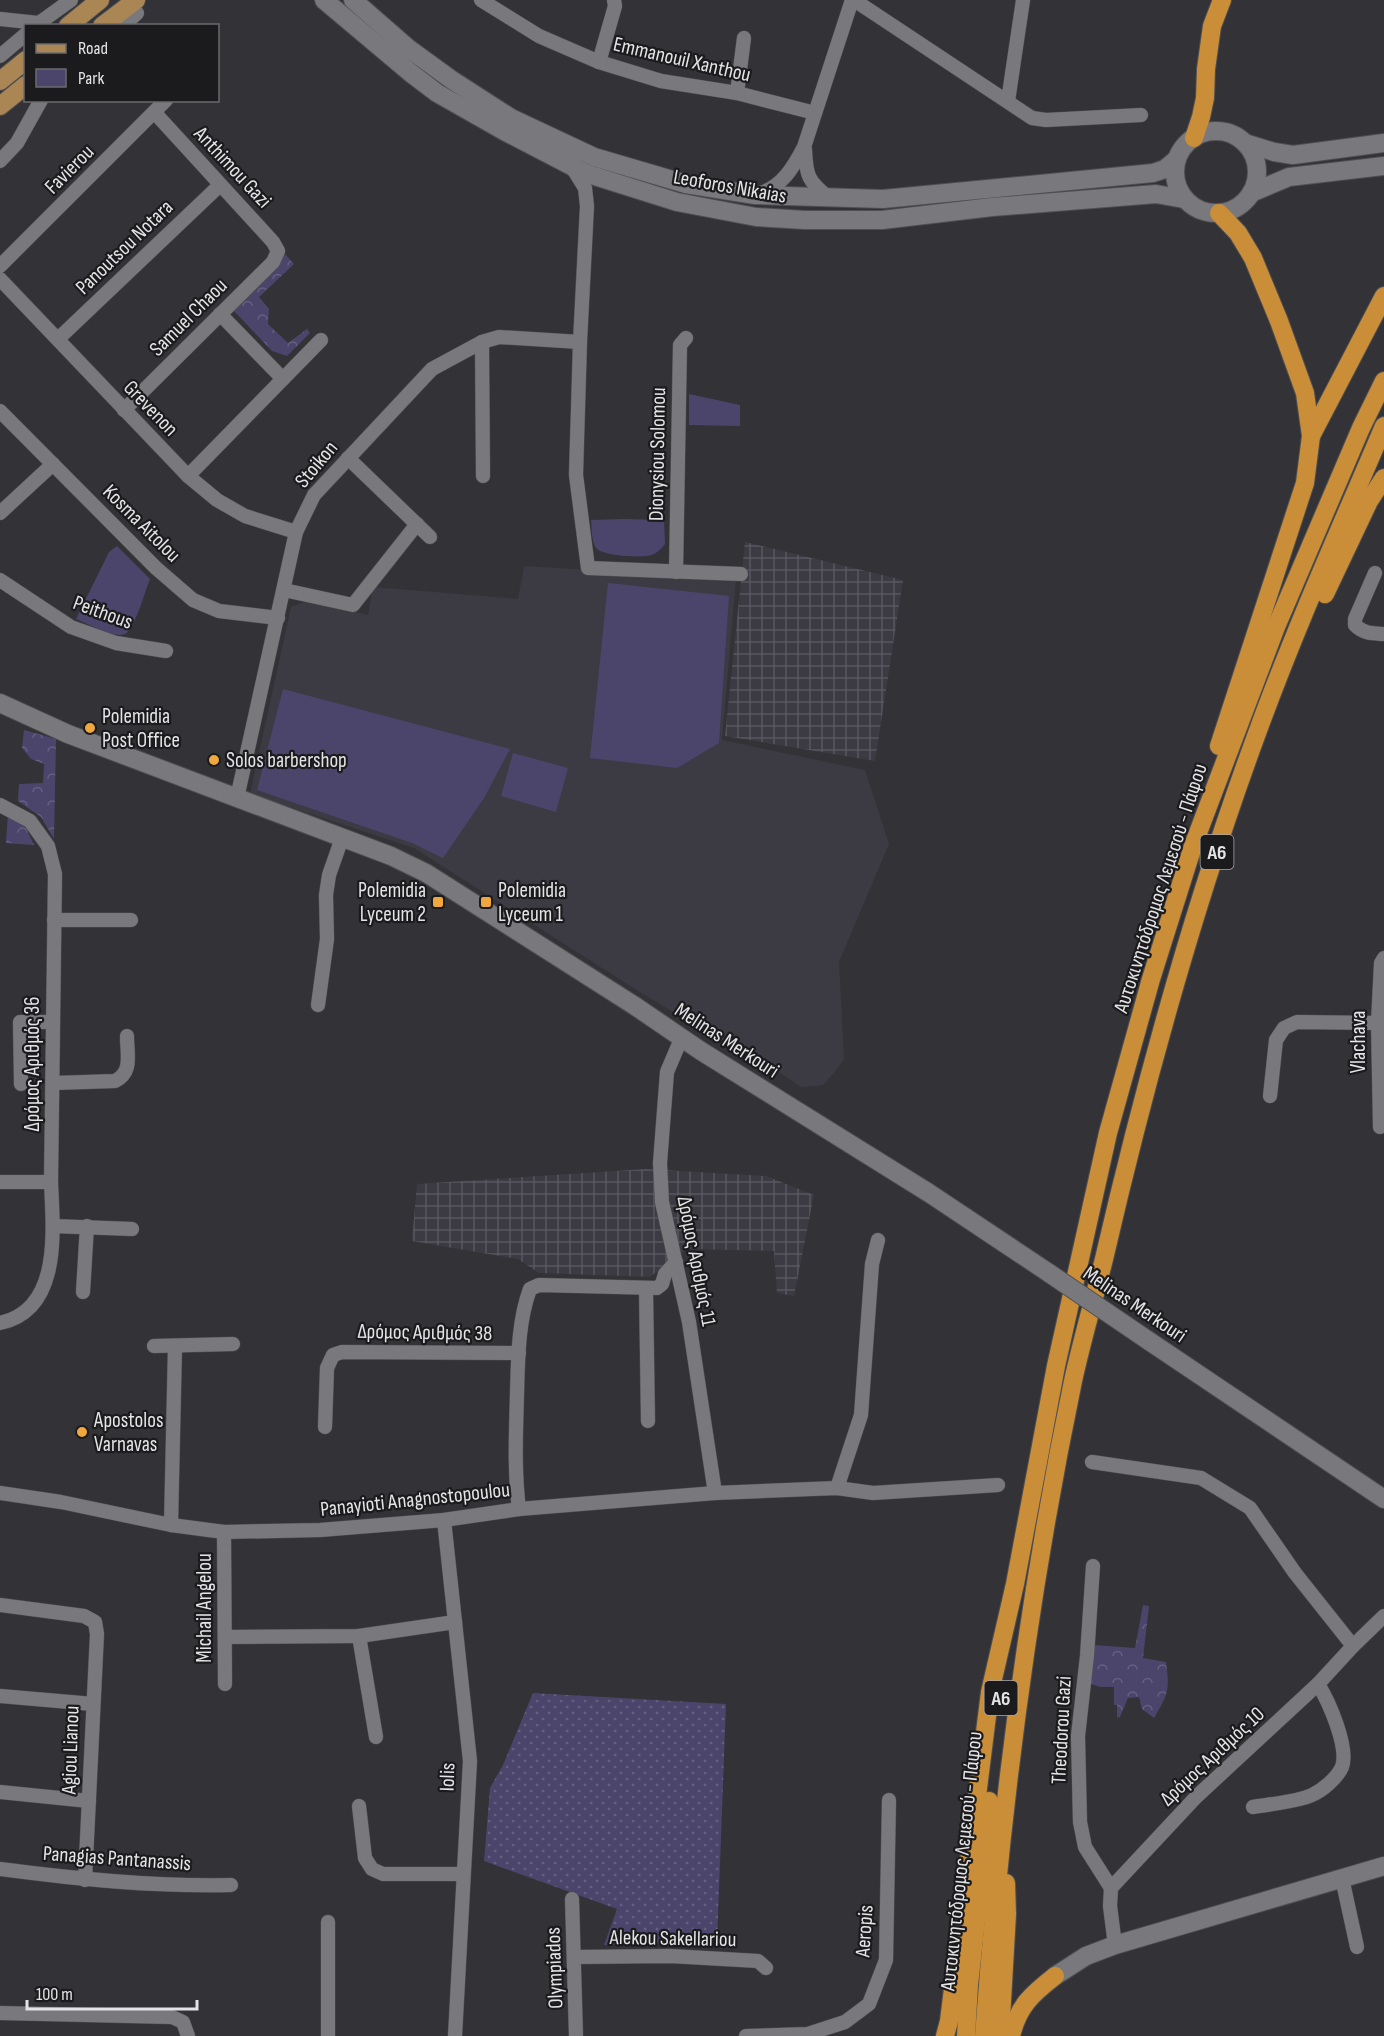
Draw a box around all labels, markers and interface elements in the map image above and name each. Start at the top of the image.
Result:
legend [24,24,219,102]
street label: Emmanouil Xanthou [611,32,753,87]
text: Road [78,38,108,59]
text: Park [78,68,104,89]
street label: Anthimou Gazi [188,121,277,213]
street label: Favierou [40,140,99,199]
street label: Leoforos Nikaias [671,164,788,209]
street label: Panoutsou Notara [71,195,178,300]
street label: Samuel Chaou [144,273,232,361]
street label: Grevenon [118,375,183,441]
street label: Dionysiou Solomou [644,387,671,521]
street label: Stoikon [290,436,343,493]
street label: Kosma Aitolou [98,479,186,567]
street label: Peithous [70,590,136,635]
place label: Polemidia Post Office [102,704,180,753]
marker: Polemidia Post Office [83,721,97,735]
place label: Solos barbershop [226,748,347,773]
marker: Solos barbershop [207,753,221,767]
street label: Αυτοκινητόδρομος Λεμεσού - Πάφου [1108,760,1213,1017]
road number: A6 [1200,835,1234,869]
place label: Polemidia Lyceum 2 [358,878,426,927]
place label: Polemidia Lyceum 1 [498,878,566,927]
marker: Polemidia Lyceum 2 [431,895,445,909]
marker: Polemidia Lyceum 1 [479,895,493,909]
street label: Δρόμος Αριθμός 36 [20,997,45,1131]
street label: Melinas Merkouri [670,997,784,1083]
street label: Vlachava [1346,1011,1371,1073]
street label: Δρόμος Αριθμός 11 [672,1194,721,1329]
street label: Melinas Merkouri [1078,1261,1191,1348]
street label: Δρόμος Αριθμός 38 [357,1319,493,1346]
place label: Apostolos Varnavas [93,1408,163,1457]
marker: Apostolos Varnavas [75,1425,89,1439]
street label: Panayioti Anagnostopoulou [319,1477,511,1522]
street label: Michail Angelou [192,1553,217,1663]
street label: Theodorou Gazi [1046,1675,1077,1785]
road number: A6 [984,1681,1018,1715]
street label: Δρόμος Αριθμός 10 [1155,1702,1270,1811]
street label: Agiou Lianou [56,1705,85,1796]
street label: Αυτοκινητόδρομος Λεμεσού - Πάφου [935,1730,988,1993]
street label: Iolis [435,1762,460,1792]
street label: Panagias Pantanassis [42,1841,192,1876]
street label: Aeropis [850,1904,879,1959]
street label: Alekou Sakellariou [608,1925,737,1952]
street label: Olympiados [541,1927,568,2009]
scale bar [27,1973,196,2011]
text: 100 m [36,1984,73,2005]

